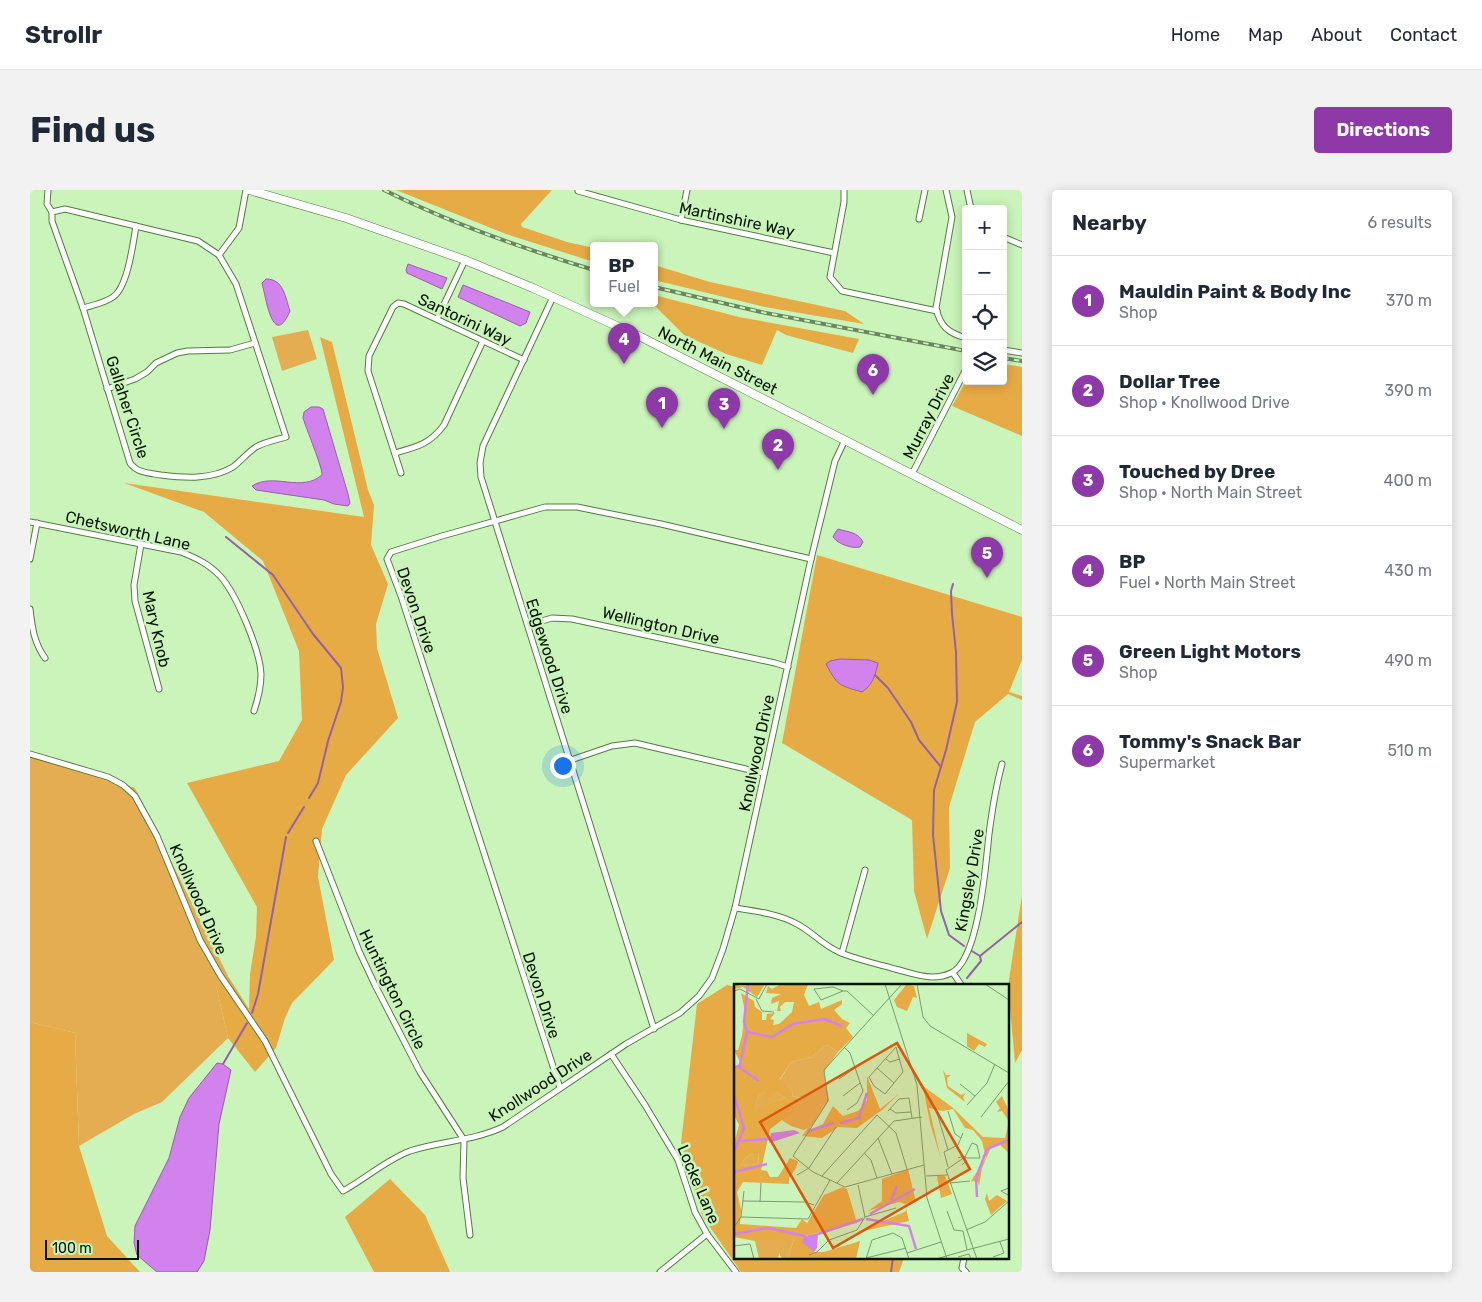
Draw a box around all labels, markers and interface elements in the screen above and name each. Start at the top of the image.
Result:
text: Strollr [25,21,102,49]
text: Home [1171,24,1220,46]
text: Map [1248,24,1283,46]
text: About [1311,24,1362,46]
text: Contact [1390,24,1457,46]
button: Directions [1314,107,1452,153]
text: Find us [30,109,155,151]
street label: Martinshire Way [677,198,797,241]
map controls [962,205,1007,385]
button: + [962,205,1007,250]
text: Nearby [1072,210,1147,235]
text: 6 results [1367,213,1432,232]
popup [590,242,658,307]
button: − [962,250,1007,295]
text: BP [608,254,634,277]
text: Fuel [608,277,640,296]
text: Mauldin Paint & Body Inc [1119,280,1351,303]
street label: Santorini Way [415,290,515,349]
text: 1 [1084,291,1092,310]
text: 370 m [1386,291,1432,310]
button: locate [962,295,1007,340]
text: Shop [1119,303,1157,322]
street label: North Main Street [655,322,781,399]
pin: 4 [608,323,640,364]
button: layers [962,340,1007,385]
street label: Gallaher Circle [102,353,153,461]
pin: 6 [857,354,889,395]
street label: Murray Drive [899,370,958,462]
text: Dollar Tree [1119,370,1220,393]
text: 2 [1083,381,1093,400]
text: 390 m [1385,381,1432,400]
pin: 1 [646,387,678,428]
pin: 3 [708,388,740,429]
text: Shop · Knollwood Drive [1119,393,1290,412]
pin: 2 [762,429,794,470]
text: Touched by Dree [1119,460,1275,483]
text: 3 [1083,471,1093,490]
text: 400 m [1384,471,1432,490]
text: Shop · North Main Street [1119,483,1302,502]
street label: Chetsworth Lane [63,507,192,554]
pin: 5 [971,537,1003,578]
text: BP [1119,550,1145,573]
text: 4 [1083,561,1093,580]
text: 430 m [1384,561,1432,580]
street label: Devon Drive [393,565,440,656]
text: Fuel · North Main Street [1119,573,1295,592]
street label: Mary Knob [138,589,175,669]
street label: Edgewood Drive [522,596,577,716]
street label: Wellington Drive [600,603,721,648]
text: Green Light Motors [1119,640,1301,663]
text: 5 [1083,651,1093,670]
text: 490 m [1384,651,1432,670]
text: Shop [1119,663,1157,682]
street label: Knollwood Drive [735,693,778,813]
text: Tommy's Snack Bar [1119,730,1301,753]
text: 6 [1083,741,1093,760]
text: 510 m [1388,741,1432,760]
your location [550,753,576,779]
text: Supermarket [1119,753,1215,772]
street label: Kingsley Drive [951,827,988,933]
street label: Knollwood Drive [166,841,231,958]
street label: Huntington Circle [355,926,430,1052]
street label: Devon Drive [519,950,564,1041]
inset map [734,984,1009,1260]
street label: Knollwood Drive [485,1045,595,1126]
street label: Locke Lane [673,1142,724,1227]
scale bar [45,1237,139,1260]
text: 100 m [52,1240,92,1257]

